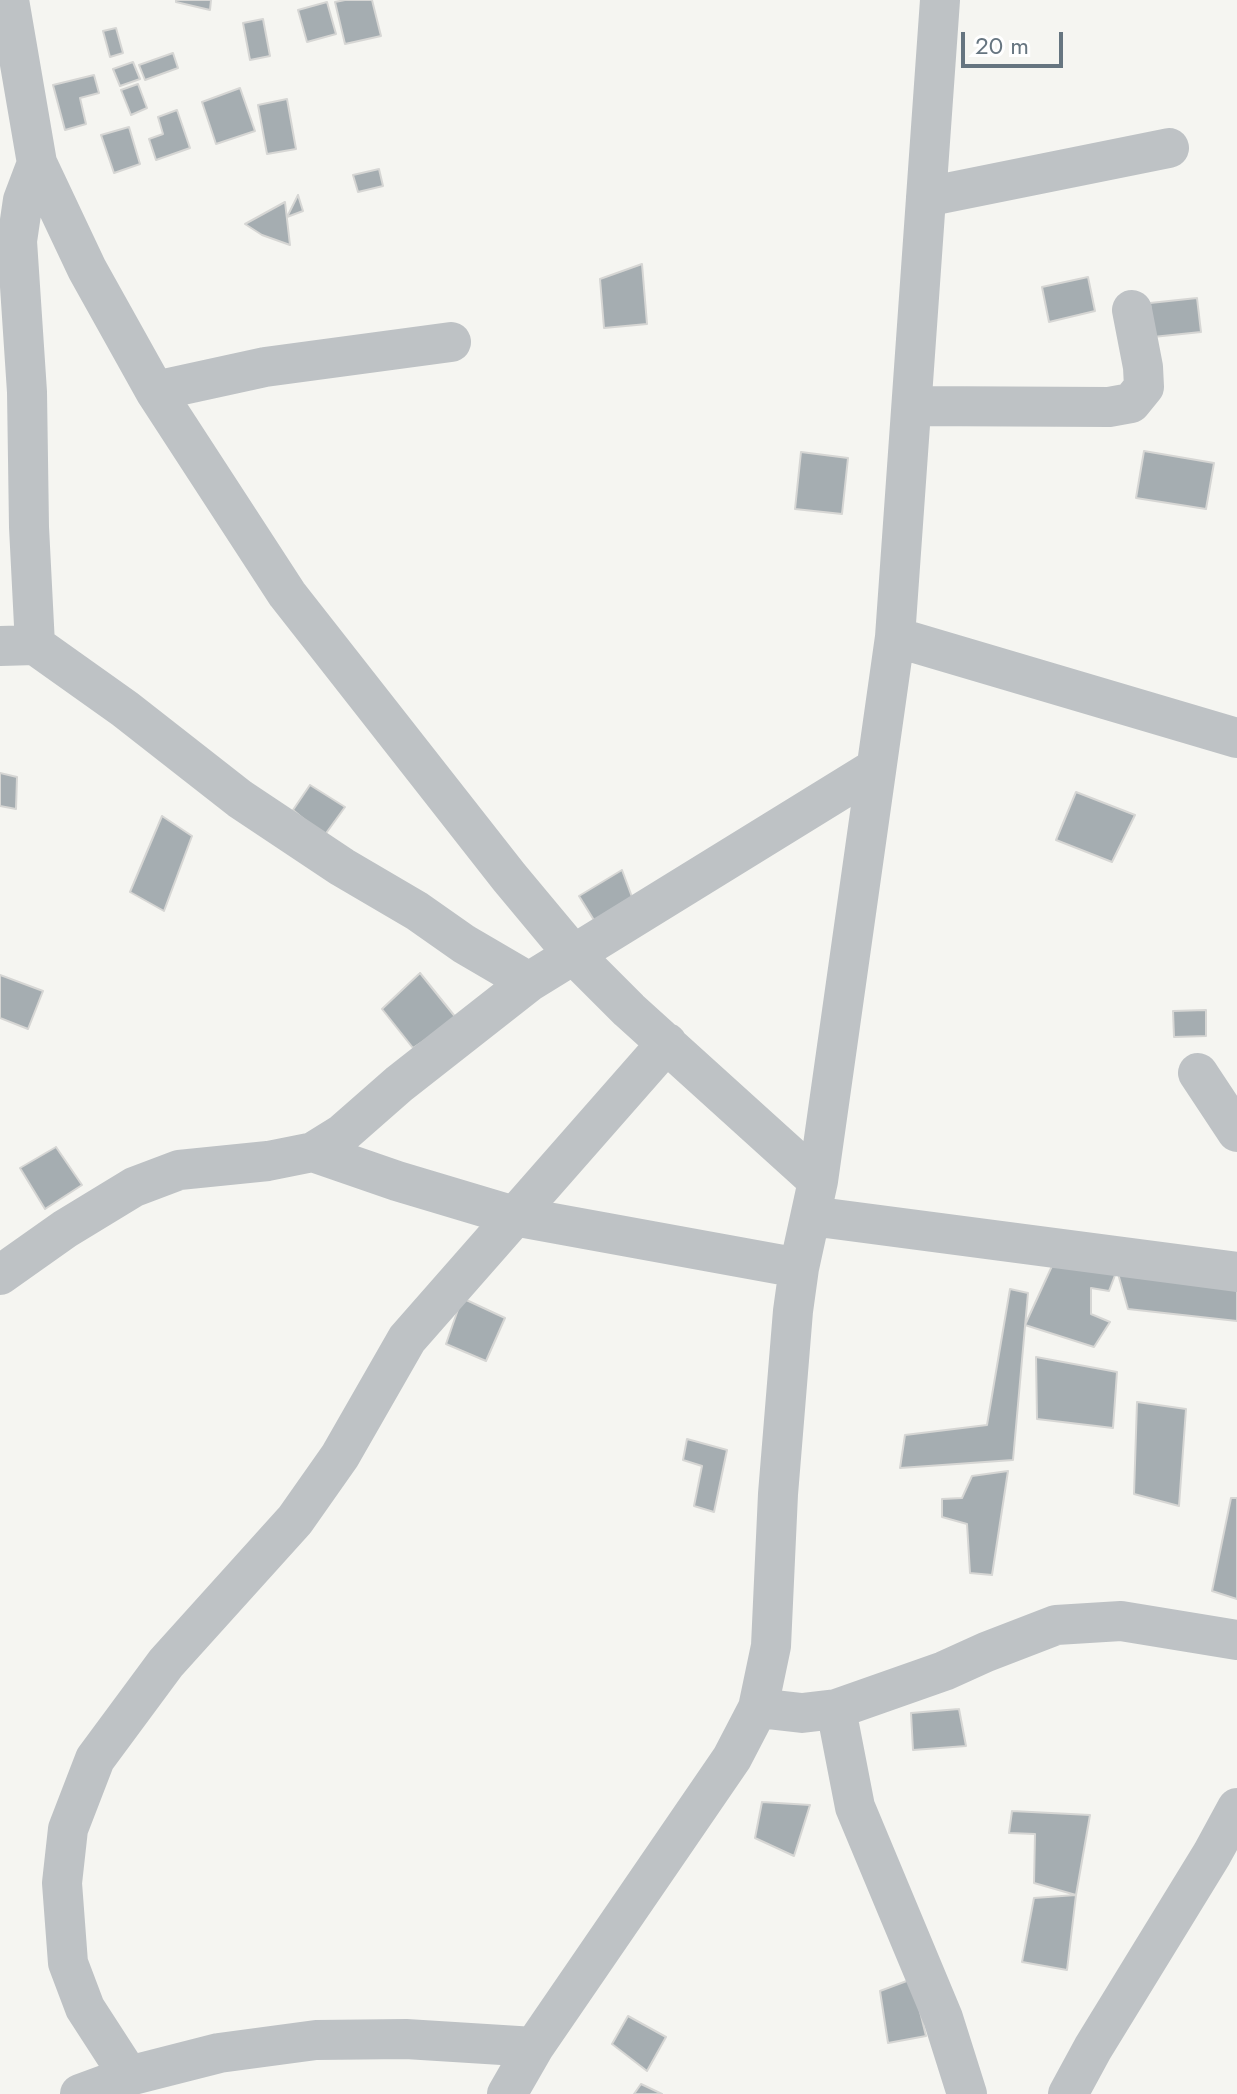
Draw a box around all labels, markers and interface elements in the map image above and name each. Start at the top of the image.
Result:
scale bar [965,16,1067,66]
text: 20 m [975,28,1029,63]

